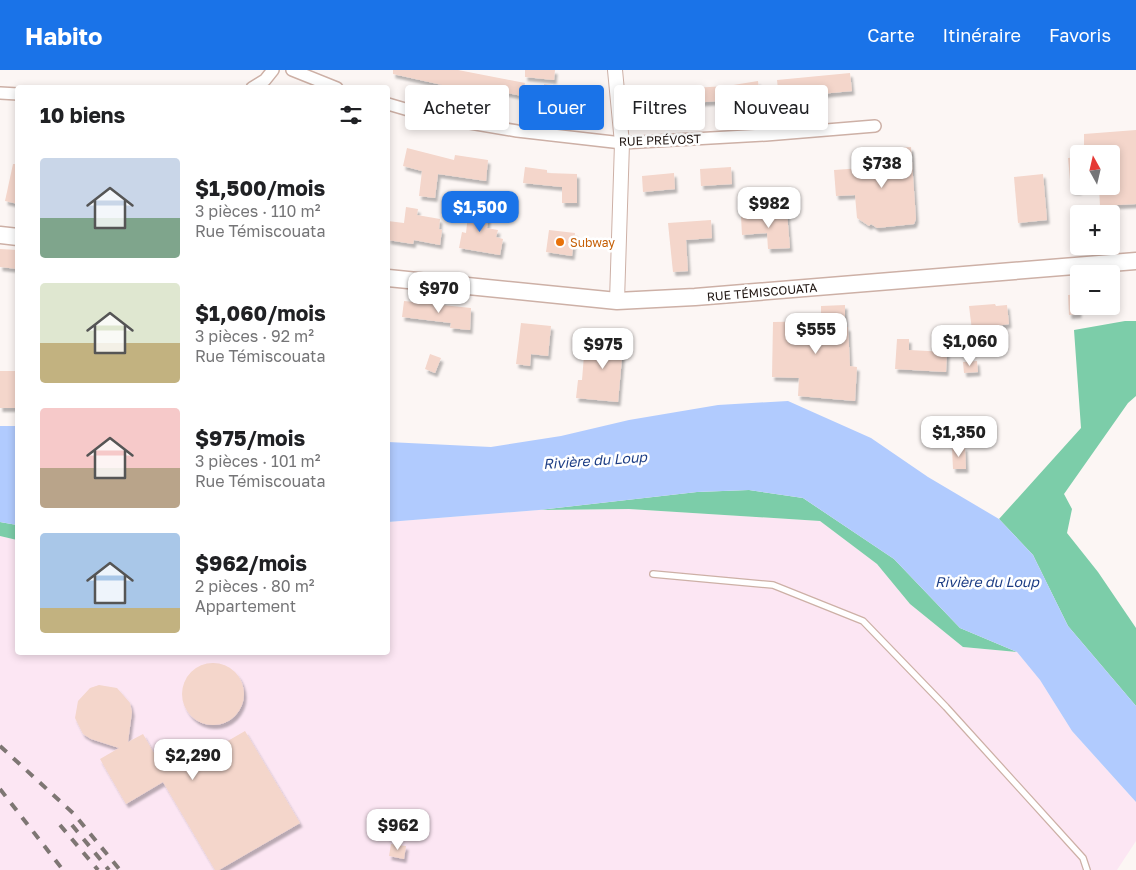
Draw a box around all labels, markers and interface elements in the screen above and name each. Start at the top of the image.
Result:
text: Habito [25,21,103,50]
text: Carte [867,24,915,46]
text: Itinéraire [943,24,1021,46]
text: Favoris [1049,24,1111,46]
chip: Acheter [405,85,509,130]
chip: Louer [519,85,604,130]
chip: Filtres [614,85,705,130]
chip: Nouveau [715,85,828,130]
icon: filters [337,101,365,129]
text: 10 biens [40,102,125,128]
street label: RUE PRÉVOST [619,131,702,149]
north arrow [1070,145,1120,195]
map controls [1070,145,1120,315]
pin: $738 [852,146,912,189]
text: $738 [862,153,902,173]
text: $1,500/mois [195,175,325,201]
icon: home [80,178,140,238]
pin: $982 [739,186,799,229]
pin: $1,500 [439,190,521,233]
text: $982 [749,193,789,213]
text: $1,500 [453,197,507,217]
text: 3 pièces · 110 m² [195,201,320,221]
button: + [1070,205,1120,255]
text: Rue Témiscouata [195,221,326,241]
place label: Subway [570,235,615,250]
marker: Subway [554,236,566,248]
button: − [1070,265,1120,315]
pin: $970 [409,272,469,314]
text: $970 [419,278,459,298]
street label: RUE TÉMISCOUATA [706,280,818,304]
text: $1,060/mois [195,300,326,326]
icon: home [80,303,140,363]
pin: $555 [786,312,846,355]
text: $555 [796,319,836,339]
pin: $1,060 [929,324,1011,367]
text: 3 pièces · 92 m² [195,326,314,346]
pin: $975 [573,328,633,370]
text: $1,060 [942,331,998,351]
text: $975 [583,334,623,354]
text: Rue Témiscouata [195,346,326,366]
pin: $1,350 [918,416,1000,458]
text: $1,350 [932,422,986,442]
text: $975/mois [195,425,305,451]
icon: home [80,428,140,488]
water label: Rivière du Loup [543,448,649,472]
text: 3 pièces · 101 m² [195,451,320,471]
text: Rue Témiscouata [195,471,326,491]
text: $962/mois [195,550,307,576]
icon: home [80,553,140,613]
water label: Rivière du Loup [935,573,1040,590]
text: 2 pièces · 80 m² [195,576,315,596]
text: Appartement [195,596,296,616]
pin: $2,290 [152,738,234,781]
text: $2,290 [165,745,221,765]
pin: $962 [368,808,428,851]
text: $962 [378,815,418,835]

